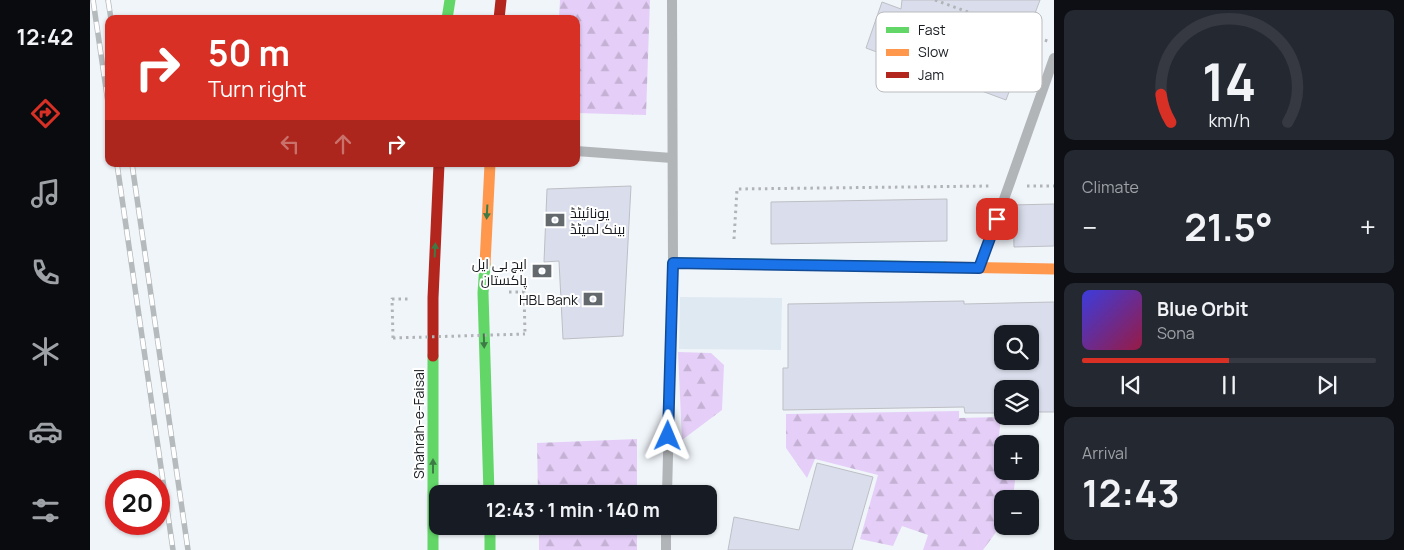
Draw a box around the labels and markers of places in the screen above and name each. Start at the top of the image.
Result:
pin [976,198,1018,240]
place label: یونائیٹڈ بینک لمیٹڈ [570,203,625,238]
bank icon: یونائیٹڈ بینک لمیٹڈ [544,209,566,231]
place label: ایچ بی ایل پاکستان [472,254,527,290]
bank icon: ایچ بی ایل پاکستان [531,260,553,282]
bank icon: HBL Bank [582,288,604,310]
place label: HBL Bank [519,290,579,309]

